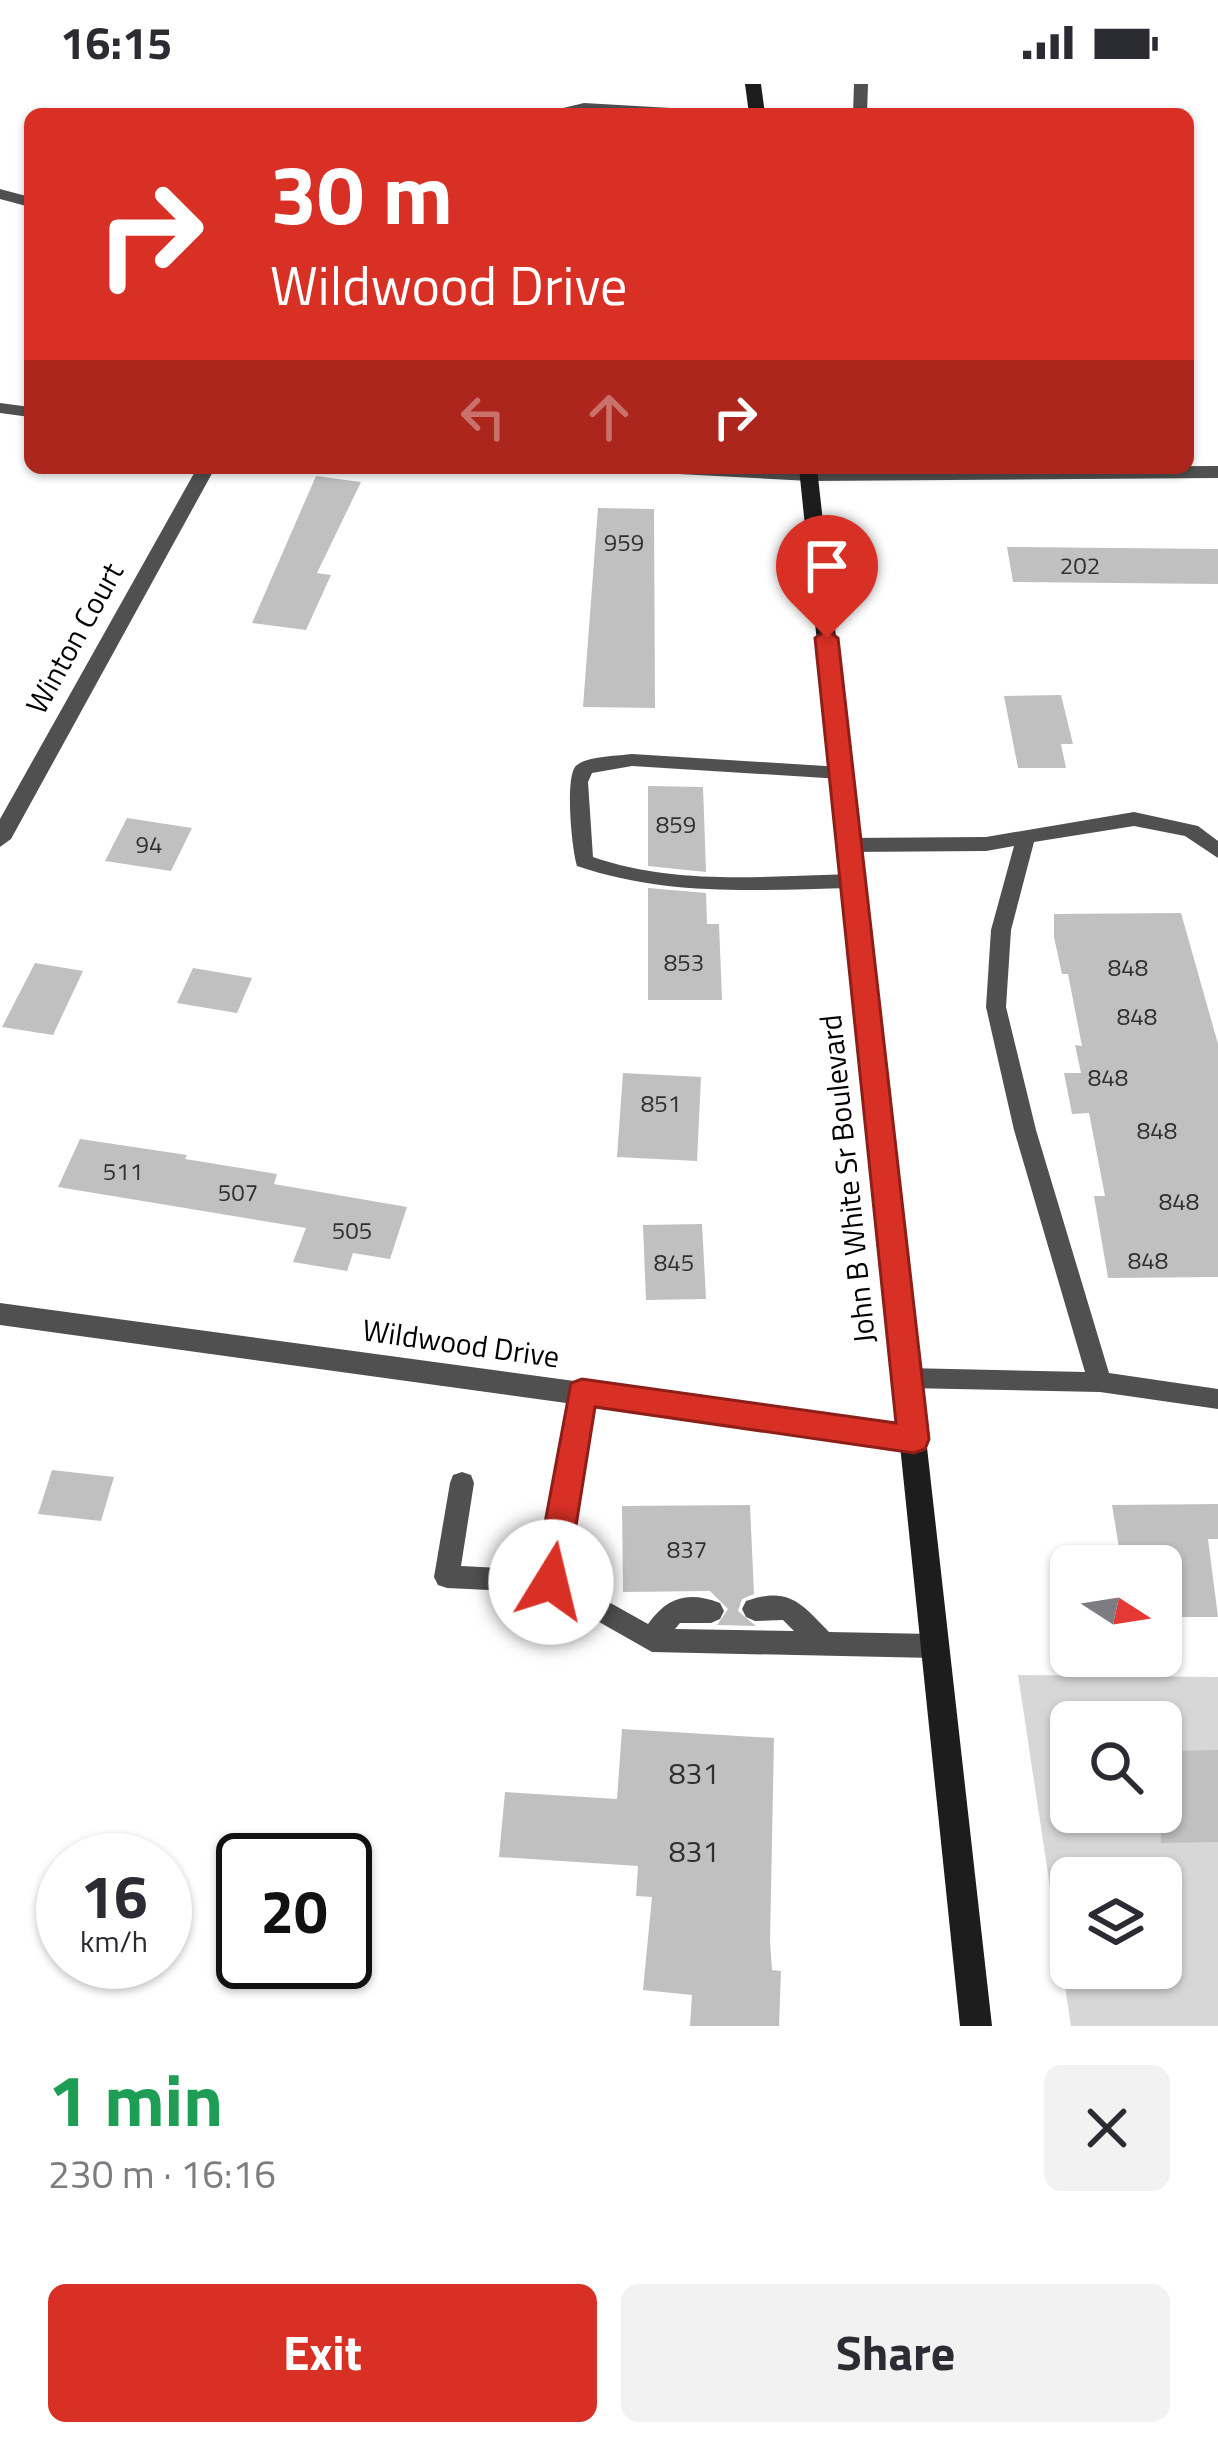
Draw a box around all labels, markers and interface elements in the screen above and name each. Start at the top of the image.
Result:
text: 16:15 [60,8,172,76]
text: 30 m [270,129,453,257]
icon: right [72,156,228,312]
text: Wildwood Drive [270,244,627,326]
icon: left [450,384,516,450]
icon: ahead [576,384,642,450]
icon: right [702,384,768,450]
pin [776,515,878,638]
house number: 959 [604,524,644,560]
icon: arrive [794,533,860,599]
house number: 202 [1060,547,1100,583]
street label: Winton Court [13,553,135,722]
house number: 859 [656,806,696,842]
house number: 94 [136,826,162,862]
house number: 853 [664,944,704,980]
house number: 848 [1108,949,1148,985]
house number: 848 [1117,998,1157,1034]
street label: John B White Sr Boulevard [807,1012,887,1346]
house number: 848 [1088,1059,1128,1095]
house number: 851 [641,1085,681,1121]
house number: 848 [1137,1112,1177,1148]
house number: 511 [103,1153,143,1189]
house number: 507 [218,1174,258,1210]
house number: 848 [1159,1183,1199,1219]
house number: 505 [332,1212,372,1248]
house number: 848 [1128,1242,1168,1278]
house number: 845 [654,1244,694,1280]
street label: Wildwood Drive [360,1306,562,1380]
position arrow [488,1519,614,1645]
house number: 837 [667,1531,707,1567]
north arrow [1050,1545,1182,1677]
map controls [1050,1545,1182,1989]
button: search [1050,1701,1182,1833]
house number: 831 [669,1750,719,1796]
house number: 831 [669,1828,719,1874]
speed limit sign: 20 [216,1833,372,1989]
text: 16 [80,1850,148,1941]
button: layers [1050,1857,1182,1989]
text: km/h [80,1918,148,1964]
text: 1 min [48,2044,223,2154]
button: close [1044,2065,1170,2191]
text: 230 m · 16:16 [48,2144,276,2203]
button: Exit [48,2284,597,2422]
button: Share [621,2284,1170,2422]

